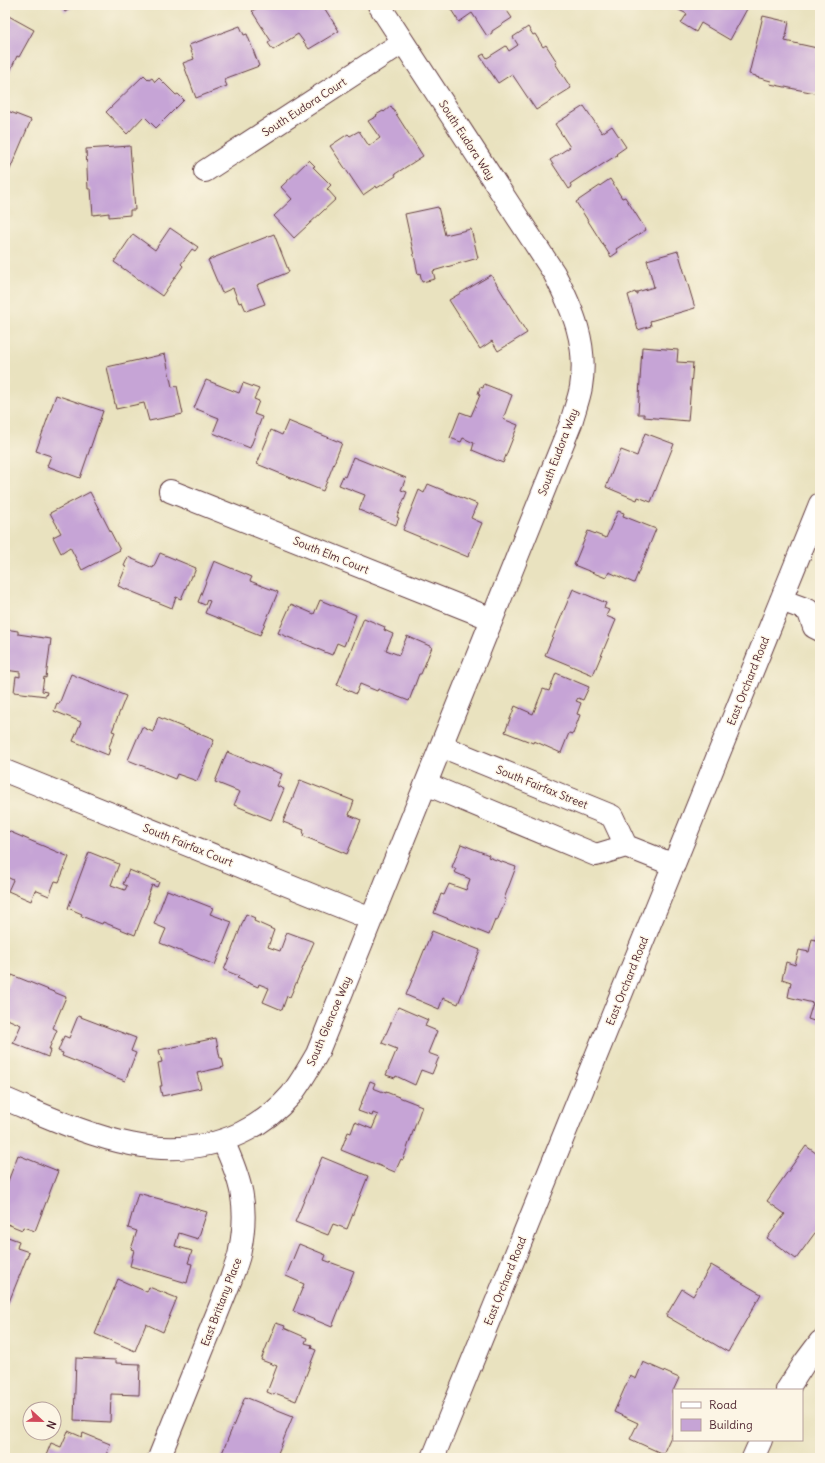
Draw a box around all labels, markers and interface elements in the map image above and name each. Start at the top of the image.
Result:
street label: South Eudora Court [259,74,349,140]
street label: South Eudora Way [436,98,498,182]
street label: South Eudora Way [535,407,581,497]
street label: South Elm Court [291,533,371,577]
street label: East Orchard Road [724,634,772,727]
street label: South Fairfax Street [494,762,590,812]
street label: South Fairfax Court [141,821,235,870]
street label: East Orchard Road [603,934,651,1027]
street label: South Glencoe Way [304,974,354,1068]
street label: East Orchard Road [481,1234,529,1327]
street label: East Brittany Place [198,1256,244,1348]
legend [673,1389,803,1441]
text: Road [709,1397,737,1412]
north arrow [22,1401,62,1441]
text: Building [709,1417,753,1432]
text: N [43,1419,59,1431]

